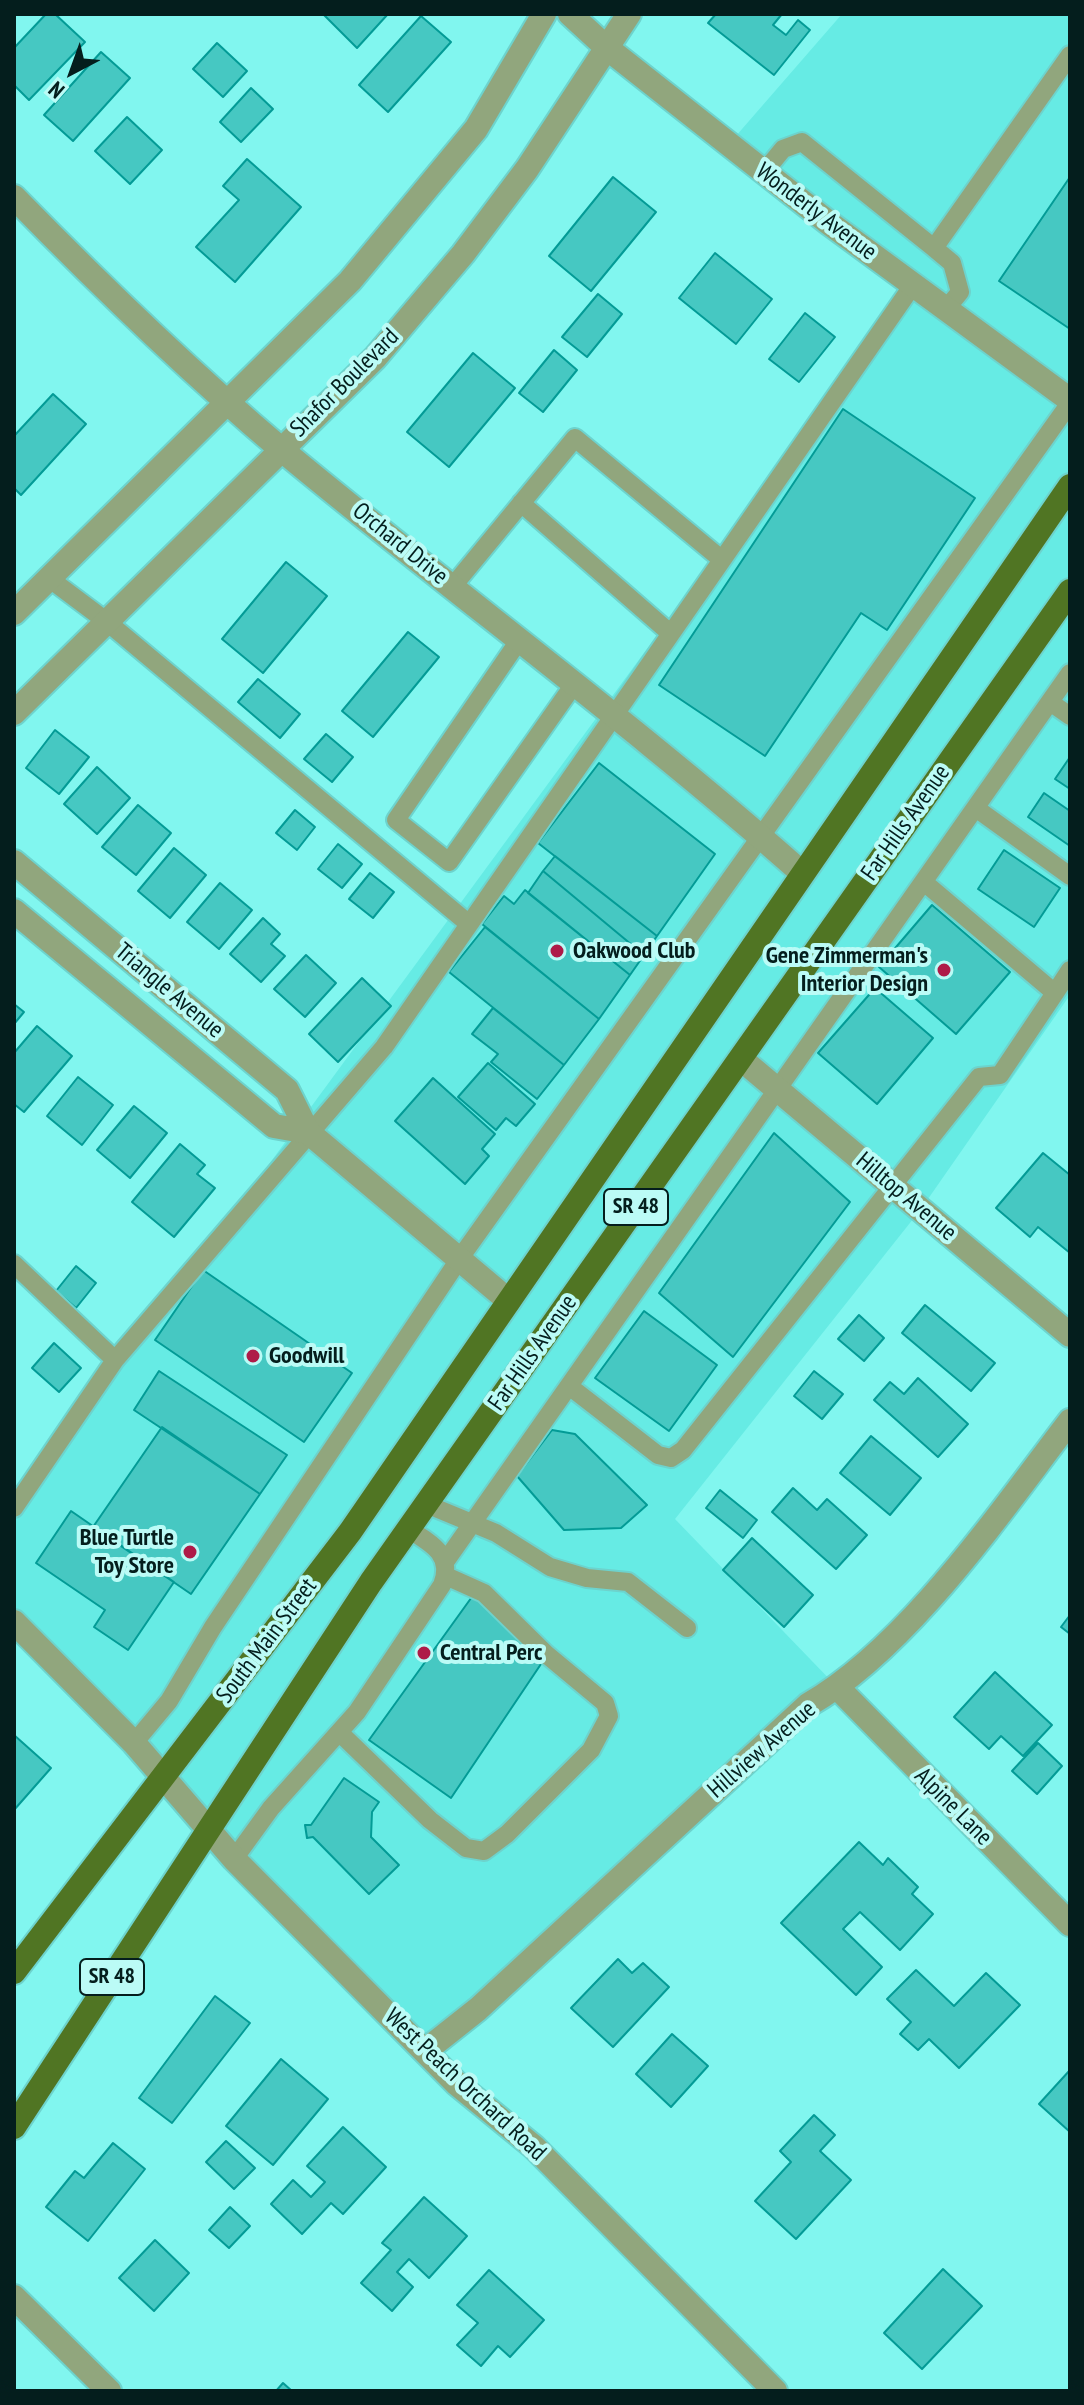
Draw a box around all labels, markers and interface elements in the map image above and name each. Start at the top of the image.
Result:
north arrow [32,32,112,112]
text: N [43,76,70,105]
street label: Wonderly Avenue [750,157,882,267]
street label: Shafor Boulevard [285,323,405,443]
street label: Orchard Drive [347,497,453,591]
street label: Far Hills Avenue [856,760,956,886]
street label: Triangle Avenue [109,937,229,1045]
place label: Oakwood Club [573,937,695,965]
marker: Oakwood Club [548,942,566,960]
place label: Gene Zimmerman's Interior Design [766,942,928,998]
marker: Gene Zimmerman's Interior Design [935,961,953,979]
street label: Hilltop Avenue [850,1147,962,1247]
road number: SR 48 [604,1189,668,1225]
street label: Far Hills Avenue [483,1290,583,1416]
place label: Goodwill [269,1342,344,1370]
marker: Goodwill [244,1347,262,1365]
place label: Blue Turtle Toy Store [80,1524,174,1580]
marker: Blue Turtle Toy Store [181,1543,199,1561]
street label: South Main Street [211,1573,323,1709]
place label: Central Perc [440,1639,542,1667]
marker: Central Perc [415,1644,433,1662]
street label: Hillview Avenue [702,1695,822,1805]
street label: Alpine Lane [908,1762,998,1852]
road number: SR 48 [80,1959,144,1995]
street label: West Peach Orchard Road [378,2003,552,2167]

